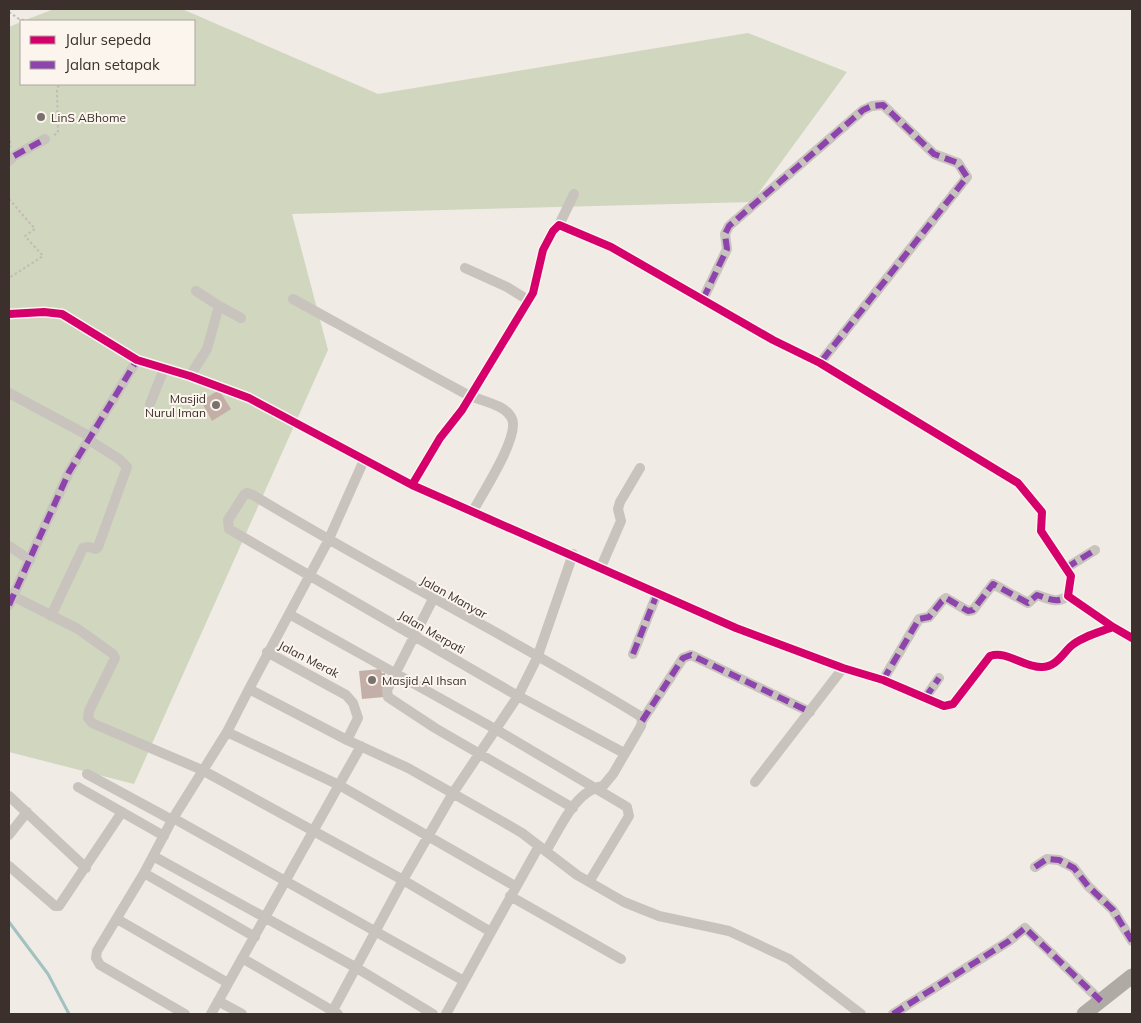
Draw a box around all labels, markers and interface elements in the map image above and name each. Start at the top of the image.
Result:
legend [20,20,195,85]
text: Jalur sepeda [65,30,151,49]
text: Jalan setapak [65,55,160,74]
place label: LinS ABhome [51,110,126,125]
marker: LinS ABhome [35,111,47,123]
place label: Masjid Nurul Iman [145,391,206,420]
marker: Masjid Nurul Iman [210,399,222,411]
street label: Jalan Manyar [418,573,490,622]
street label: Jalan Merpati [396,607,468,657]
street label: Jalan Merak [276,637,342,681]
place label: Masjid Al Ihsan [382,673,467,688]
marker: Masjid Al Ihsan [366,674,378,686]

